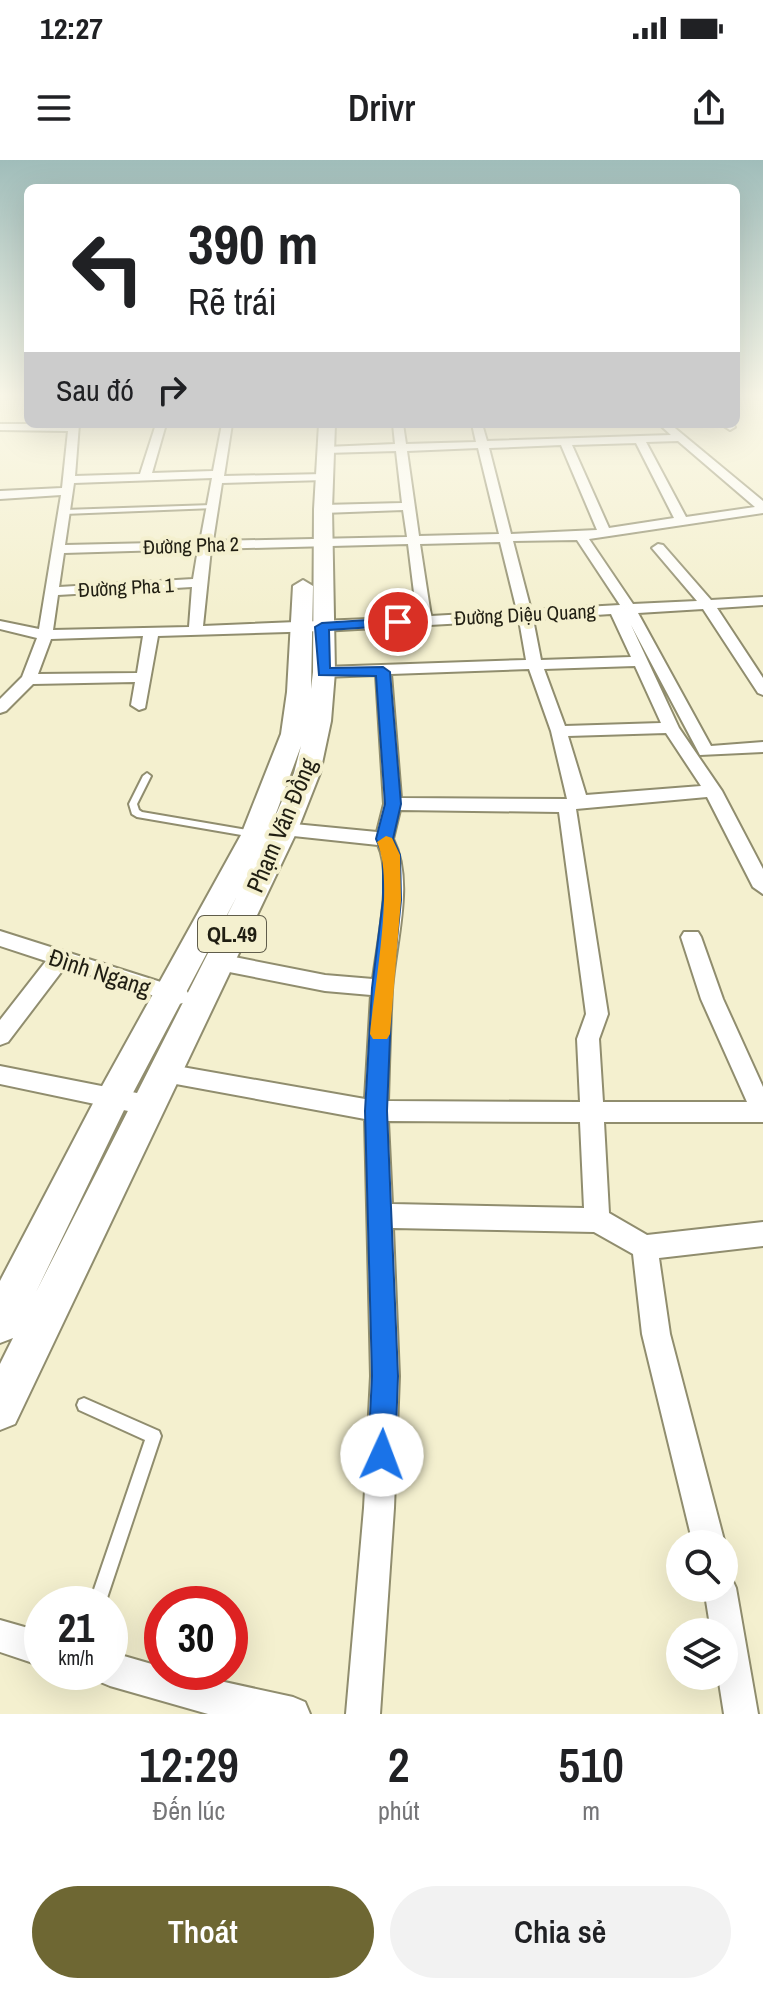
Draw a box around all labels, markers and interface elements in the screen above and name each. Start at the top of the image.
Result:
text: 12:27 [40,8,103,48]
text: Drivr [348,84,415,132]
icon: menu [32,86,76,130]
icon: share [687,86,731,130]
text: 390 m [188,206,318,281]
icon: left [56,216,160,320]
text: Rẽ trái [188,278,277,326]
icon: right [150,368,194,412]
text: Sau đó [56,370,134,410]
street label: Đường Pha 2 [143,530,239,560]
street label: Đường Pha 1 [77,571,175,603]
pin [364,588,432,656]
street label: Đường Diệu Quang [454,597,596,631]
icon: arrive [376,600,420,644]
street label: Phạm Văn Đồng [238,753,324,897]
road number: QL.49 [198,916,266,952]
street label: Đình Ngang [45,941,155,1003]
position arrow [340,1413,424,1497]
map controls [666,1530,738,1690]
button: search [666,1530,738,1602]
speed limit sign: 30 [144,1586,248,1690]
text: 21 [58,1601,94,1654]
button: layers [666,1618,738,1690]
text: km/h [58,1644,94,1671]
text: 12:29 [139,1732,239,1797]
text: 2 [388,1732,410,1797]
text: 510 [558,1732,624,1797]
text: Đến lúc [153,1793,225,1828]
text: phút [378,1793,419,1828]
text: m [582,1793,600,1828]
button: Thoát [32,1886,374,1978]
button: Chia sẻ [390,1886,731,1978]

